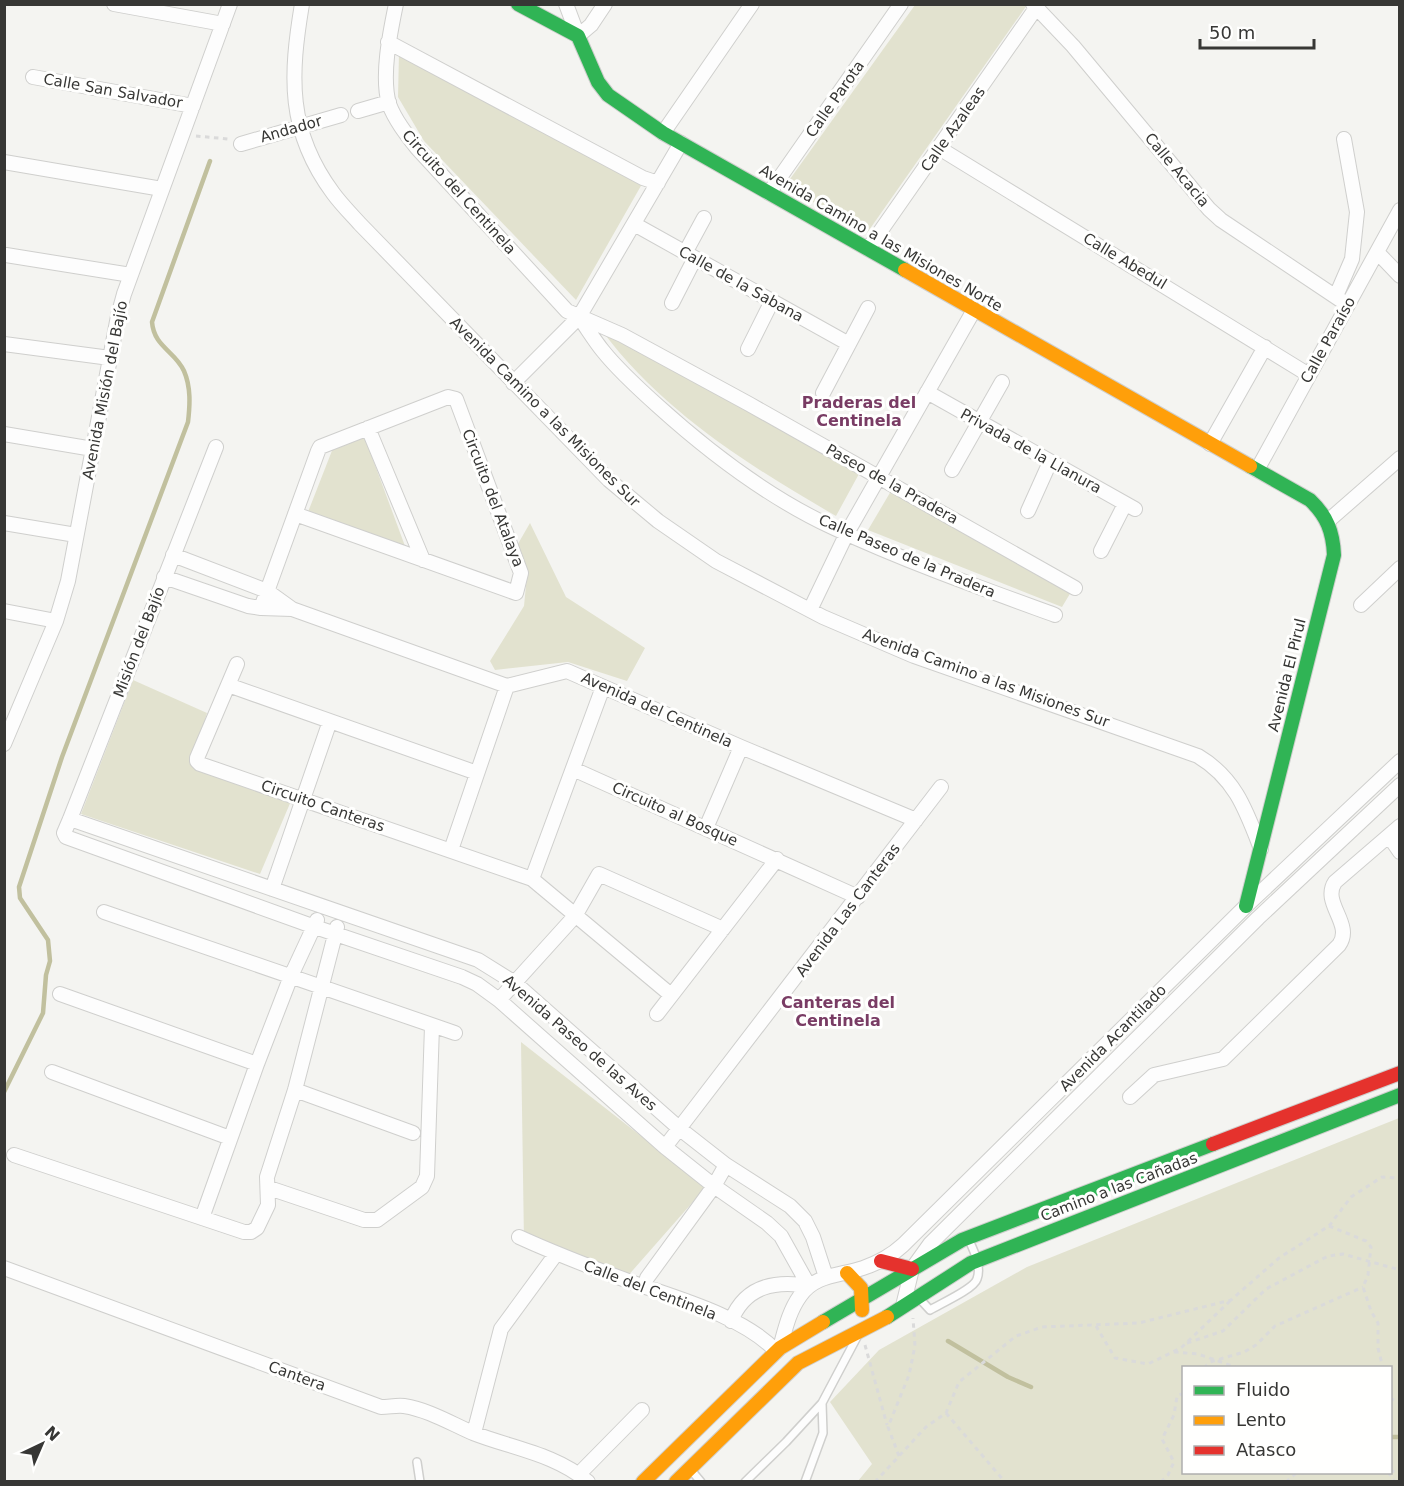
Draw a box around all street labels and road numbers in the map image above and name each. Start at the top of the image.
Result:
street label: Calle Parota [802,57,868,141]
street label: Calle San Salvador [42,70,185,112]
street label: Calle Azaleas [917,83,989,175]
street label: Andador [258,111,325,146]
street label: Circuito del Centinela [398,126,520,258]
street label: Calle Acacia [1141,129,1213,211]
street label: Avenida Camino a las Misiones Norte [756,161,1006,315]
street label: Calle Abedul [1080,229,1170,293]
street label: Calle de la Sabana [676,242,806,326]
street label: Calle Paraíso [1297,294,1359,386]
street label: Avenida Misión del Bajío [79,299,131,481]
street label: Avenida Camino a las Misiones Sur [446,313,644,511]
street label: Privada de la Llanura [957,405,1105,497]
street label: Circuito del Atalaya [458,426,528,570]
street label: Paseo de la Pradera [823,440,961,528]
street label: Calle Paseo de la Pradera [816,511,998,601]
street label: Misión del Bajío [110,584,168,700]
street label: Avenida El Pirul [1264,617,1310,733]
street label: Avenida Camino a las Misiones Sur [860,625,1113,731]
street label: Avenida del Centinela [579,668,735,752]
street label: Circuito Canteras [259,776,387,836]
street label: Circuito al Bosque [609,778,741,850]
street label: Avenida Las Canteras [792,840,904,980]
street label: Avenida Paseo de las Aves [499,971,661,1115]
street label: Avenida Acantilado [1056,981,1170,1095]
street label: Camino a las Cañadas [1038,1149,1200,1225]
street label: Calle del Centinela [581,1256,719,1324]
street label: Cantera [266,1357,328,1395]

